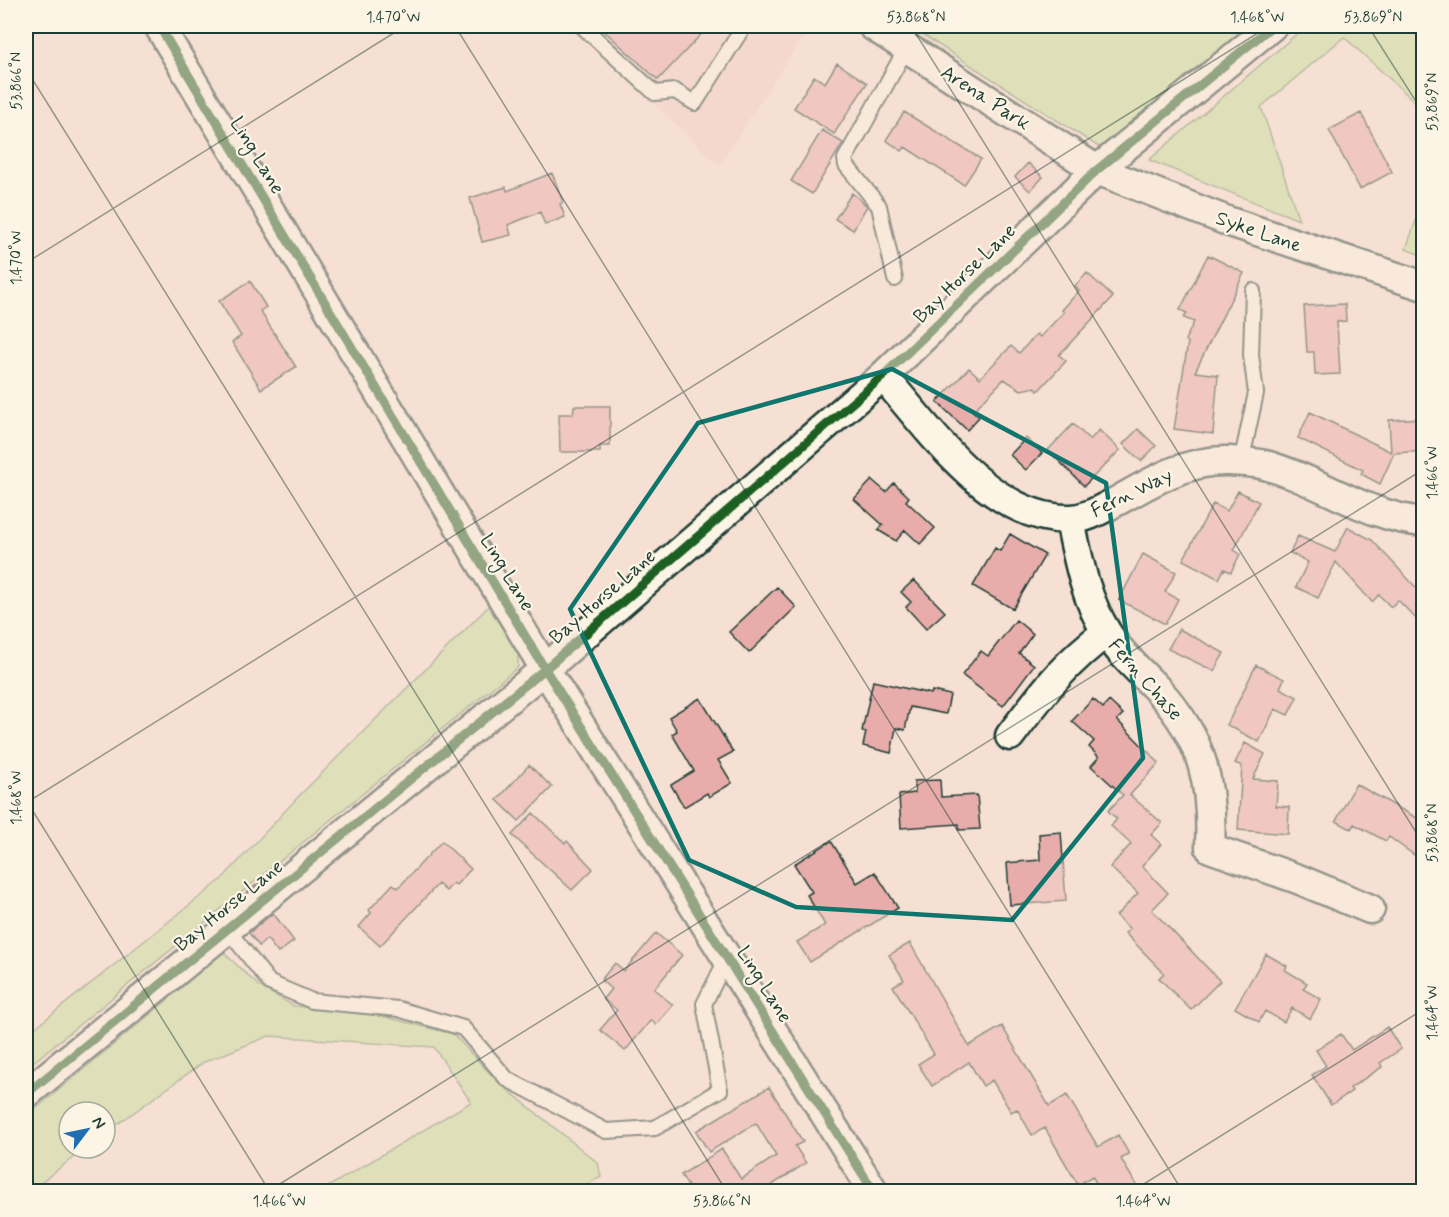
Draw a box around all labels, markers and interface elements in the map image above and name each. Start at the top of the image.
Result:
text: 1.470°W [366,8,420,28]
text: 53.868°N [887,8,945,28]
text: 1.468°W [1230,8,1284,28]
text: 53.869°N [1344,8,1402,28]
text: 53.866°N [7,52,27,110]
street label: Arena Park [935,59,1035,137]
text: 53.869°N [1423,73,1443,131]
street label: Ling Lane [222,112,290,200]
street label: Syke Lane [1212,205,1305,260]
street label: Bay Horse Lane [908,218,1022,330]
text: 1.470°W [7,231,27,285]
text: 1.466°W [1423,447,1443,500]
street label: Fern Way [1086,462,1177,525]
street label: Ling Lane [472,529,540,617]
street label: Bay Horse Lane [544,543,662,651]
street label: Fern Chase [1102,633,1188,727]
text: 1.468°W [7,771,27,825]
text: 53.868°N [1423,804,1443,862]
street label: Bay Horse Lane [169,854,289,959]
street label: Ling Lane [729,941,798,1029]
text: 1.464°W [1423,986,1443,1040]
north arrow [57,1100,117,1160]
text: N [87,1113,110,1133]
text: 1.466°W [253,1192,306,1212]
text: 53.866°N [693,1192,751,1212]
text: 1.464°W [1116,1192,1170,1212]

